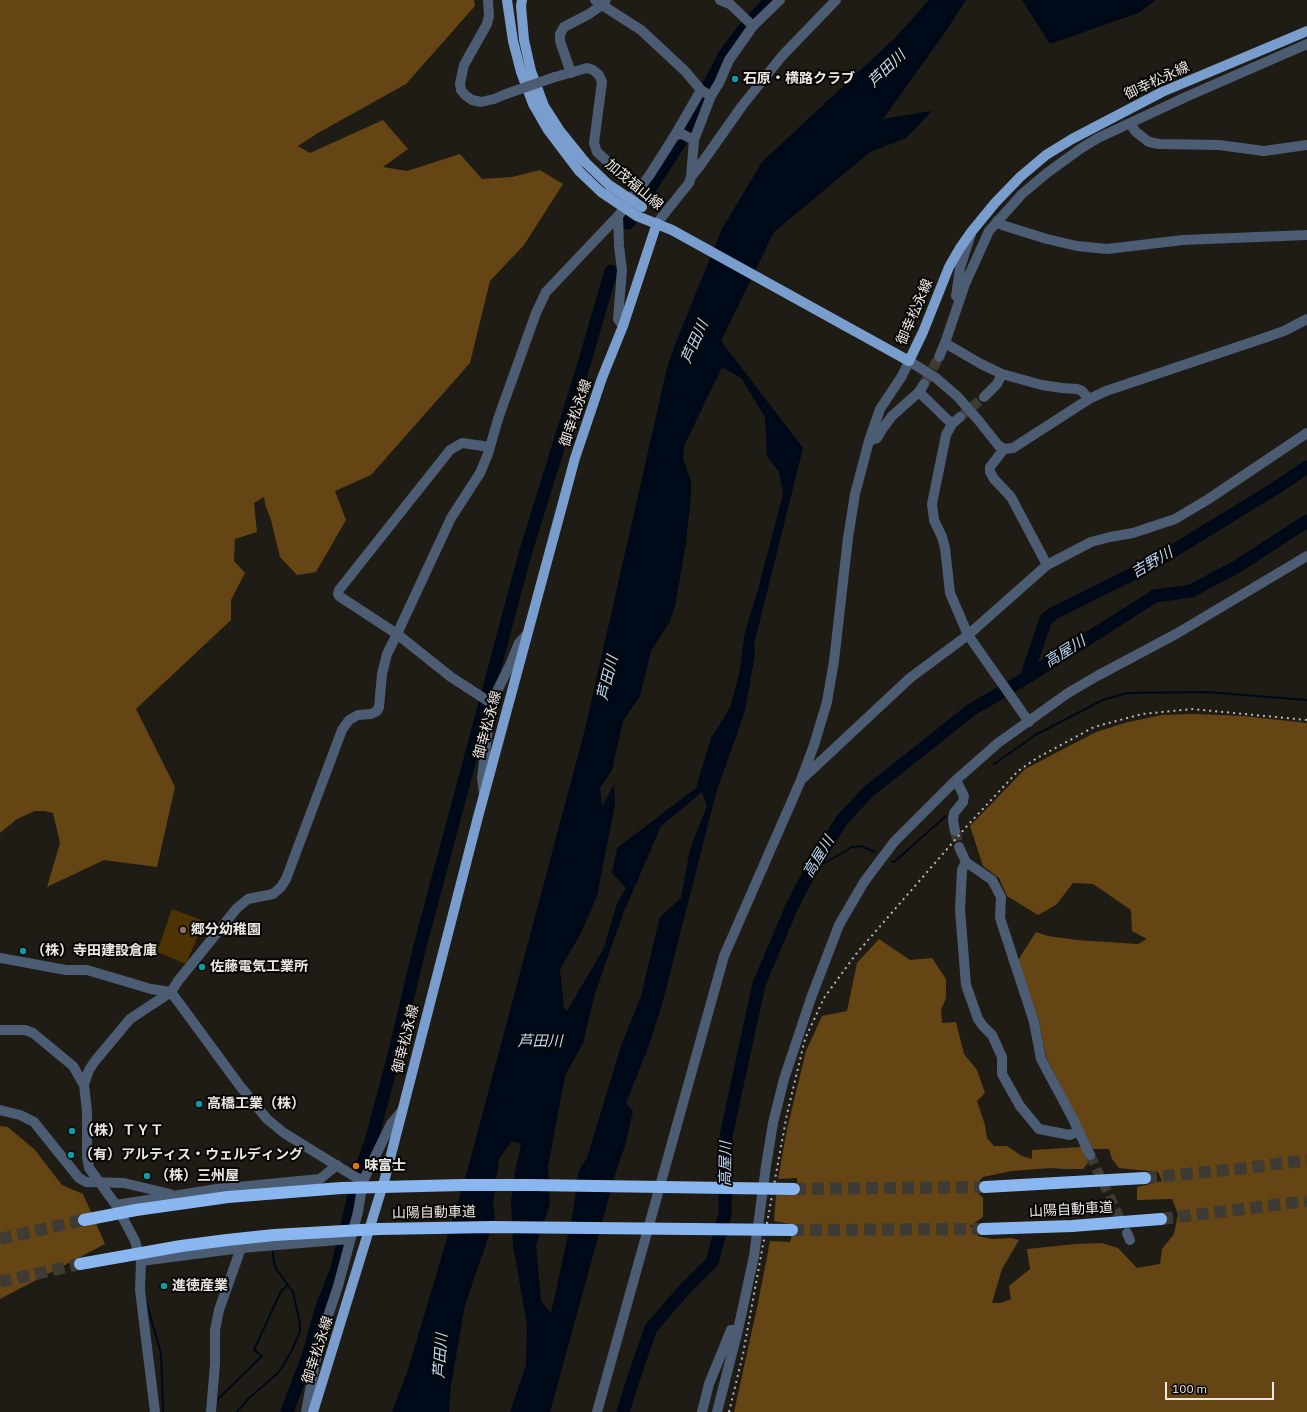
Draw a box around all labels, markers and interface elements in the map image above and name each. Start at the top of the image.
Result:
water label: 芦田川 [865,47,909,91]
street label: 御幸松永線 [1122,59,1192,103]
place label: 石原・横路クラブ [743,71,855,87]
marker: 石原・横路クラブ [730,74,740,84]
street label: 加茂福山線 [602,156,666,214]
street label: 御幸松永線 [894,277,936,347]
water label: 芦田川 [678,318,712,366]
street label: 御幸松永線 [557,377,595,449]
water label: 吉野川 [1128,544,1176,582]
water label: 高屋川 [1041,632,1089,672]
water label: 芦田川 [594,654,622,702]
street label: 御幸松永線 [471,689,505,761]
water label: 高屋川 [800,833,838,881]
place label: 郷分幼稚園 [191,922,261,938]
marker: 郷分幼稚園 [178,925,188,935]
place label: （株）寺田建設倉庫 [31,943,157,959]
marker: （株）寺田建設倉庫 [18,946,28,956]
place label: 佐藤電気工業所 [210,959,308,975]
marker: 佐藤電気工業所 [197,962,207,972]
street label: 御幸松永線 [389,1003,423,1075]
water label: 芦田川 [518,1033,562,1051]
place label: 高橋工業（株） [207,1096,305,1112]
marker: 高橋工業（株） [194,1099,204,1109]
place label: （株）ＴＹＴ [80,1123,164,1139]
marker: （株）ＴＹＴ [67,1126,77,1136]
water label: 高屋川 [717,1141,735,1187]
place label: （有）アルティス・ウェルディング [79,1147,303,1163]
marker: （有）アルティス・ウェルディング [66,1150,76,1160]
place label: 味富士 [364,1158,406,1174]
marker: 味富士 [351,1161,361,1171]
place label: （株）三州屋 [155,1168,239,1184]
marker: （株）三州屋 [142,1171,152,1181]
street label: 山陽自動車道 [1029,1199,1113,1221]
street label: 山陽自動車道 [392,1204,476,1222]
place label: 進徳産業 [172,1278,228,1294]
marker: 進徳産業 [159,1281,169,1291]
street label: 御幸松永線 [299,1314,337,1386]
water label: 芦田川 [430,1333,452,1379]
scale bar [1167,1374,1276,1400]
text: 100 m [1172,1381,1207,1396]

